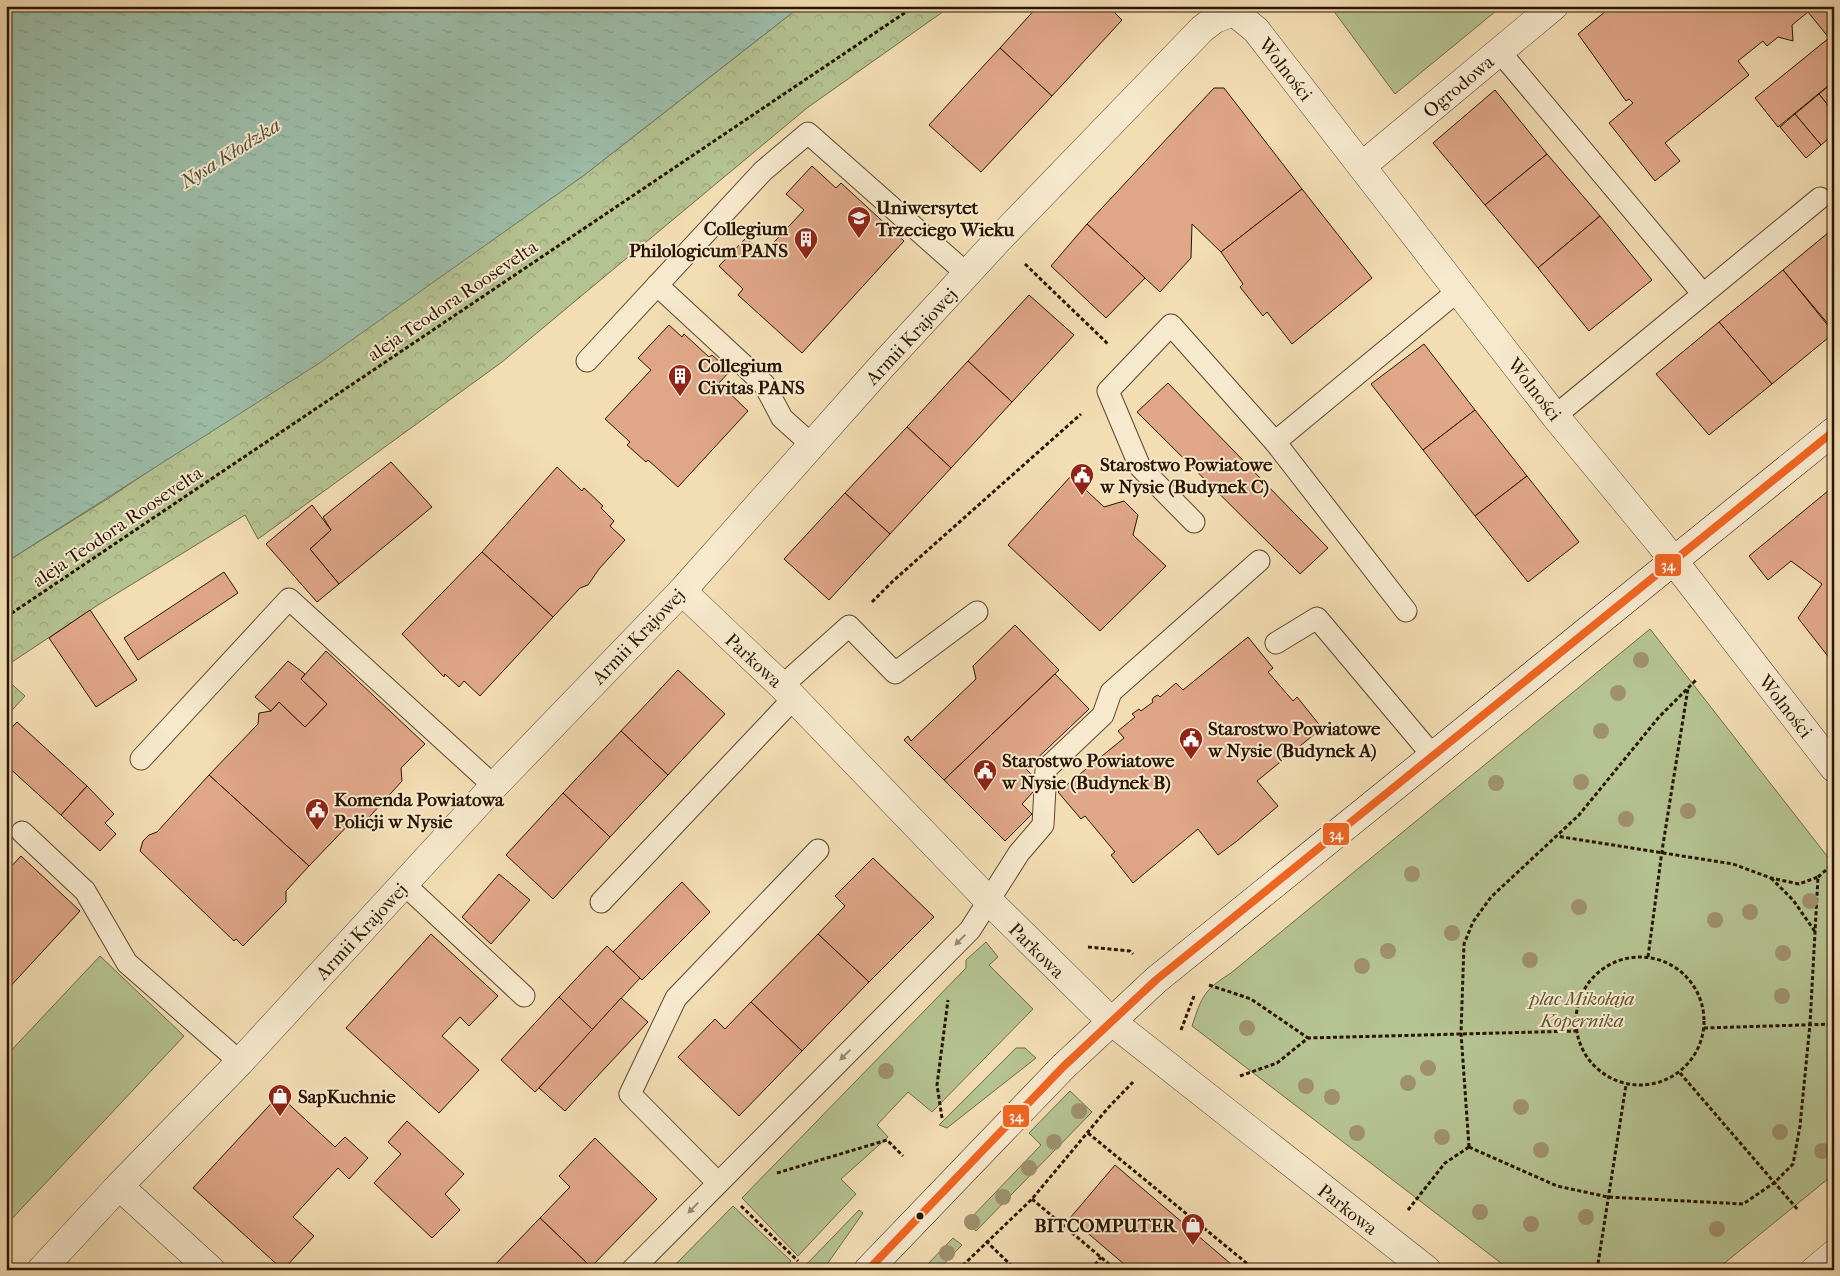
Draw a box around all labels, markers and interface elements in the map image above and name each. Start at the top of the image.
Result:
street label: Wolności [1253,33,1317,106]
street label: Ogrodowa [1419,51,1499,123]
water label: Nysa Kłodzka [175,114,284,194]
place label: Uniwersytet Trzeciego Wieku [875,197,1015,241]
school or university icon: Uniwersytet Trzeciego Wieku [846,205,872,239]
place label: Collegium Philologicum PANS [629,218,788,262]
building icon: Collegium Philologicum PANS [793,226,819,260]
street label: aleja Teodora Roosevelta [363,236,542,366]
street label: Armii Krajowej [861,284,962,390]
street label: Wolności [1502,353,1566,426]
place label: Collegium Civitas PANS [698,355,805,399]
building icon: Collegium Civitas PANS [667,363,693,397]
place label: Starostwo Powiatowe w Nysie (Budynek C) [1099,454,1273,498]
street label: aleja Teodora Roosevelta [28,462,207,592]
public building icon: Starostwo Powiatowe w Nysie (Budynek C) [1069,462,1095,496]
line badge: 34 [1654,553,1682,577]
text: 34 [1661,557,1676,574]
street label: Armii Krajowej [587,584,690,690]
street label: Parkowa [720,629,786,693]
street label: Wolności [1753,670,1817,743]
place label: Starostwo Powiatowe w Nysie (Budynek A) [1207,718,1381,762]
public building icon: Starostwo Powiatowe w Nysie (Budynek A) [1178,726,1204,760]
place label: Starostwo Powiatowe w Nysie (Budynek B) [1001,750,1175,794]
public building icon: Starostwo Powiatowe w Nysie (Budynek B) [972,758,998,792]
place label: Komenda Powiatowa Policji w Nysie [334,789,505,833]
public building icon: Komenda Powiatowa Policji w Nysie [304,797,330,831]
line badge: 34 [1322,822,1350,846]
text: 34 [1329,826,1344,843]
street label: Armii Krajowej [311,879,412,985]
street label: Parkowa [1004,918,1069,983]
one-way arrow [954,934,966,946]
park label: plac Mikołaja Kopernika [1527,988,1635,1032]
one-way arrow [839,1049,851,1061]
shop icon: SapKuchnie [267,1083,293,1117]
place label: SapKuchnie [298,1086,396,1108]
line badge: 34 [1002,1104,1030,1128]
text: 34 [1009,1108,1024,1125]
street label: Parkowa [1313,1180,1382,1240]
one-way arrow [688,1201,700,1213]
unlabelled marker [915,1211,925,1221]
shop icon: BITCOMPUTER [1180,1212,1206,1246]
place label: BITCOMPUTER [1034,1215,1177,1237]

